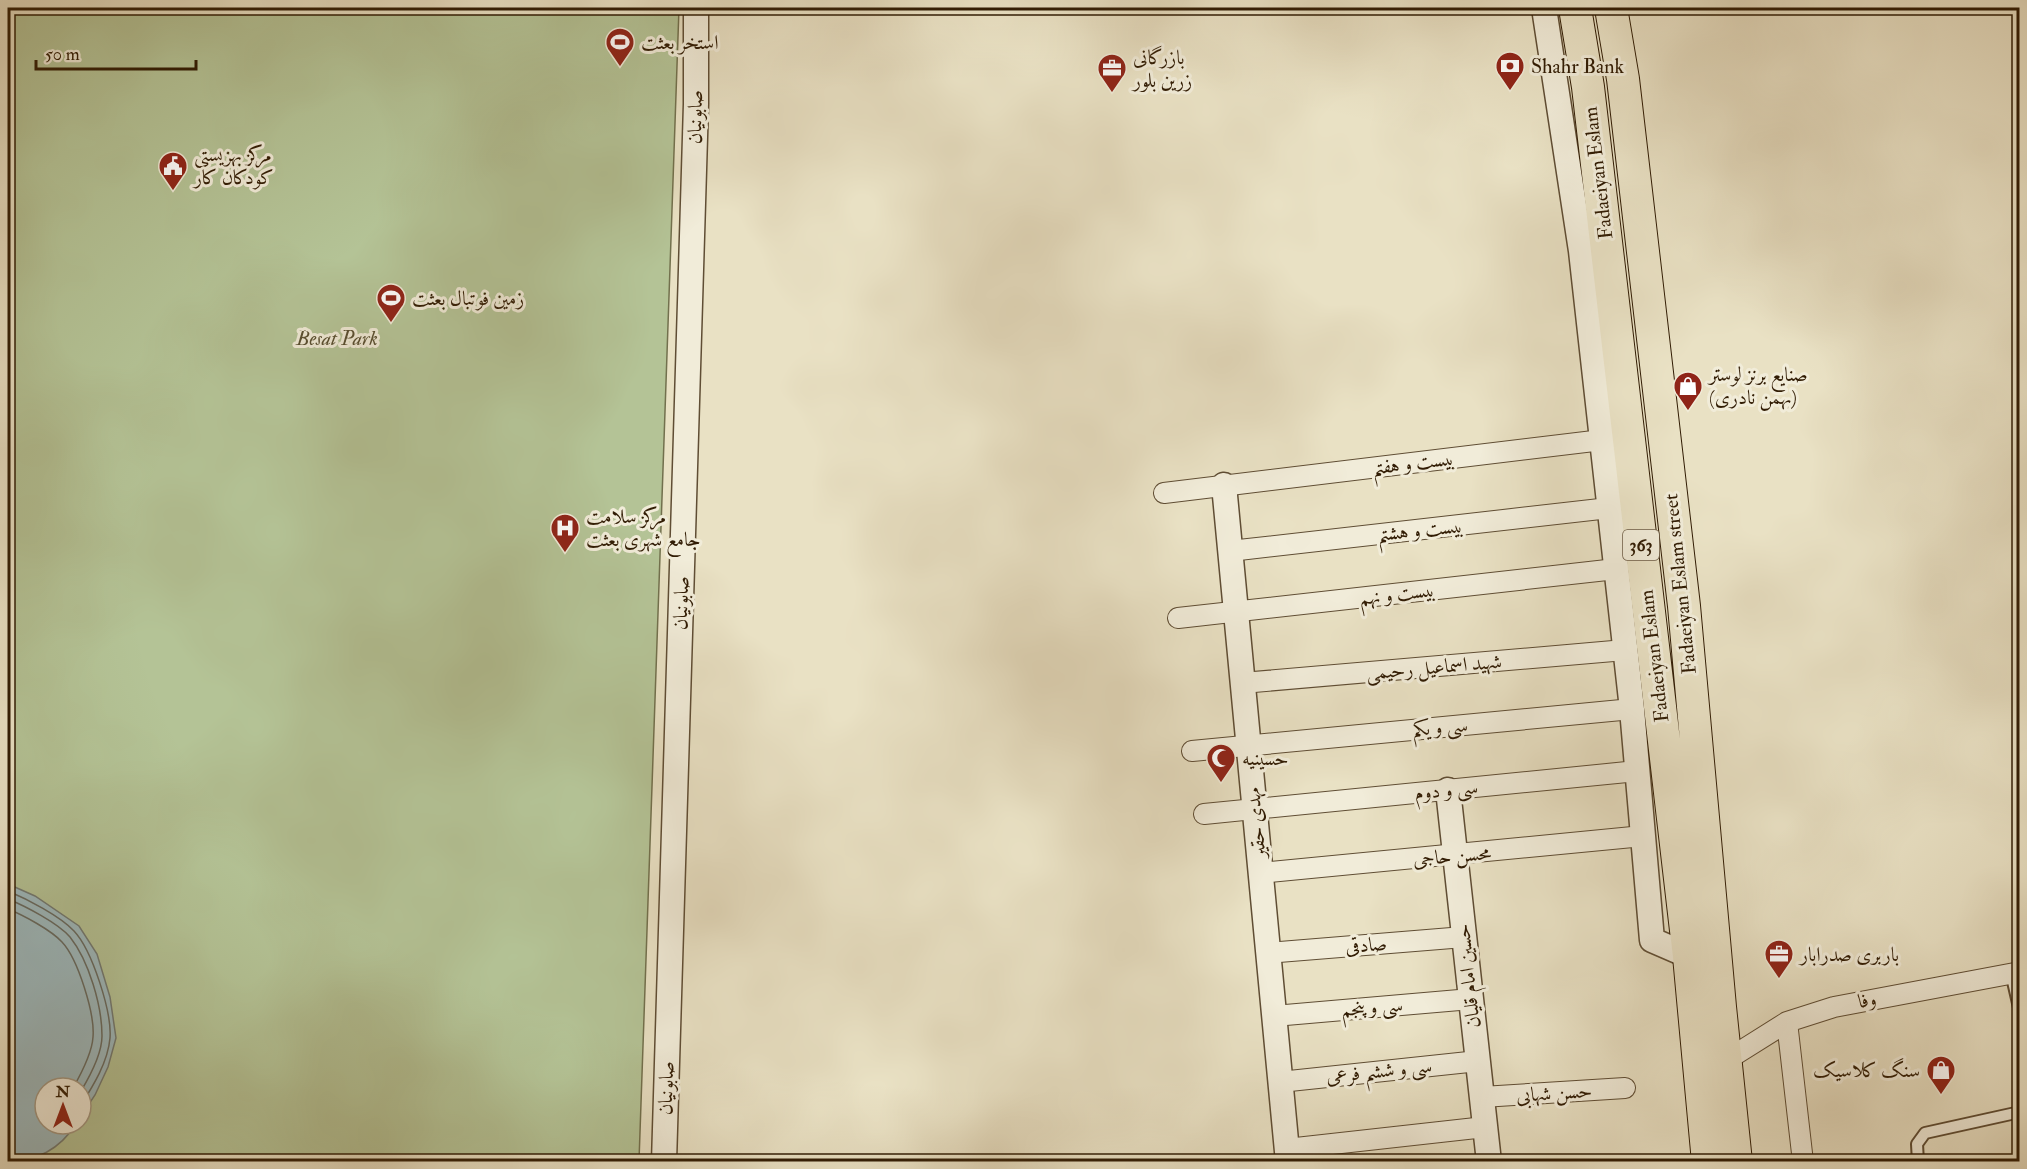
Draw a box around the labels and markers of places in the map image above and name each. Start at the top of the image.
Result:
sports icon: استخر بعثت [604,26,636,68]
place label: استخر بعثت [641,30,719,55]
place label: بازرگانی زرین بلور [1131,45,1192,93]
bank icon: Shahr Bank [1494,50,1526,92]
office icon: بازرگانی زرین بلور [1096,52,1128,94]
place label: Shahr Bank [1531,54,1625,79]
place label: مرکز بهزیستی کودکان کار [192,142,274,190]
public building icon: مرکز بهزیستی کودکان کار [157,150,189,192]
sports icon: زمین فوتبال بعثت [375,282,407,324]
place label: زمین فوتبال بعثت [412,286,524,311]
place label: صنایع برنز لوستر (بهمن نادری) [1707,362,1808,411]
shop icon: صنایع برنز لوستر (بهمن نادری) [1672,370,1704,412]
place label: مرکز سلامت جامع شهری بعثت [586,504,701,557]
hospital icon: مرکز سلامت جامع شهری بعثت [549,512,581,554]
mosque icon: حسینیه [1205,742,1237,784]
place label: حسینیه [1242,746,1289,771]
office icon: باربری صدرابار [1763,938,1795,980]
place label: باربری صدرابار [1798,942,1899,967]
shop icon: سنگ کلاسیک [1925,1054,1957,1096]
place label: سنگ کلاسیک [1813,1057,1920,1083]

